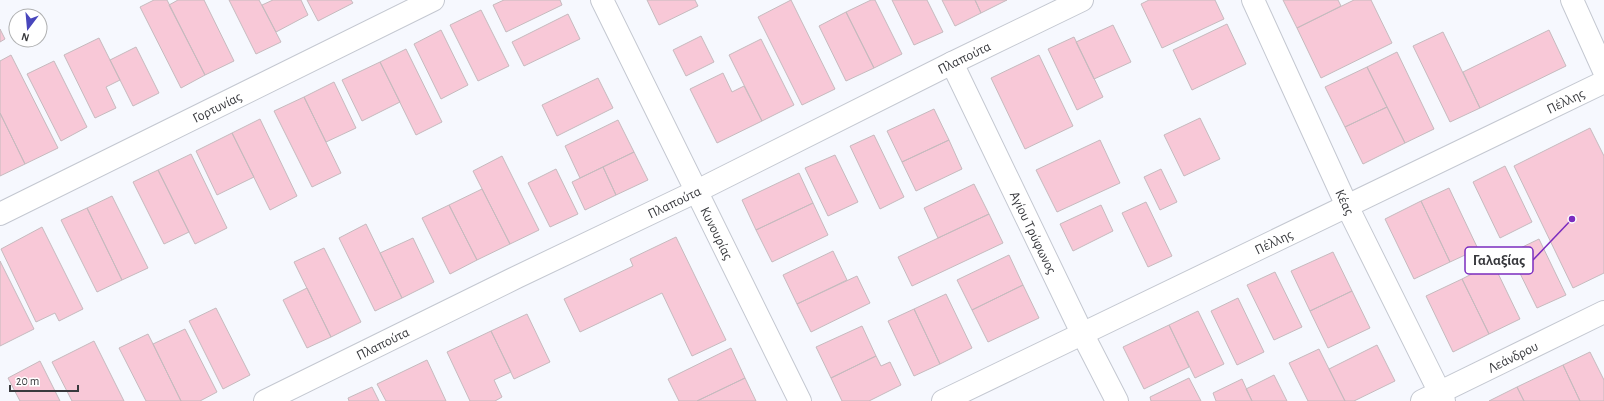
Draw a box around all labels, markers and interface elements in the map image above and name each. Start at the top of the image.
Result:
north arrow [8,8,48,48]
text: N [20,31,31,43]
street label: Πλαπούτα [936,39,993,77]
street label: Πέλλης [1545,86,1587,117]
street label: Γορτυνίας [191,90,245,126]
street label: Πλαπούτα [646,184,703,221]
street label: Κέας [1332,187,1357,218]
street label: Αγίου Τρύφωνος [1007,189,1059,277]
street label: Κυνουρίας [697,205,735,263]
street label: Πέλλης [1253,227,1296,257]
callout: Γαλαξίας [1465,247,1533,274]
text: Γαλαξίας [1473,253,1525,268]
street label: Πλαπούτα [354,325,412,363]
street label: Λεάνδρου [1486,339,1541,376]
scale bar [10,367,78,393]
text: 20 m [16,375,39,387]

